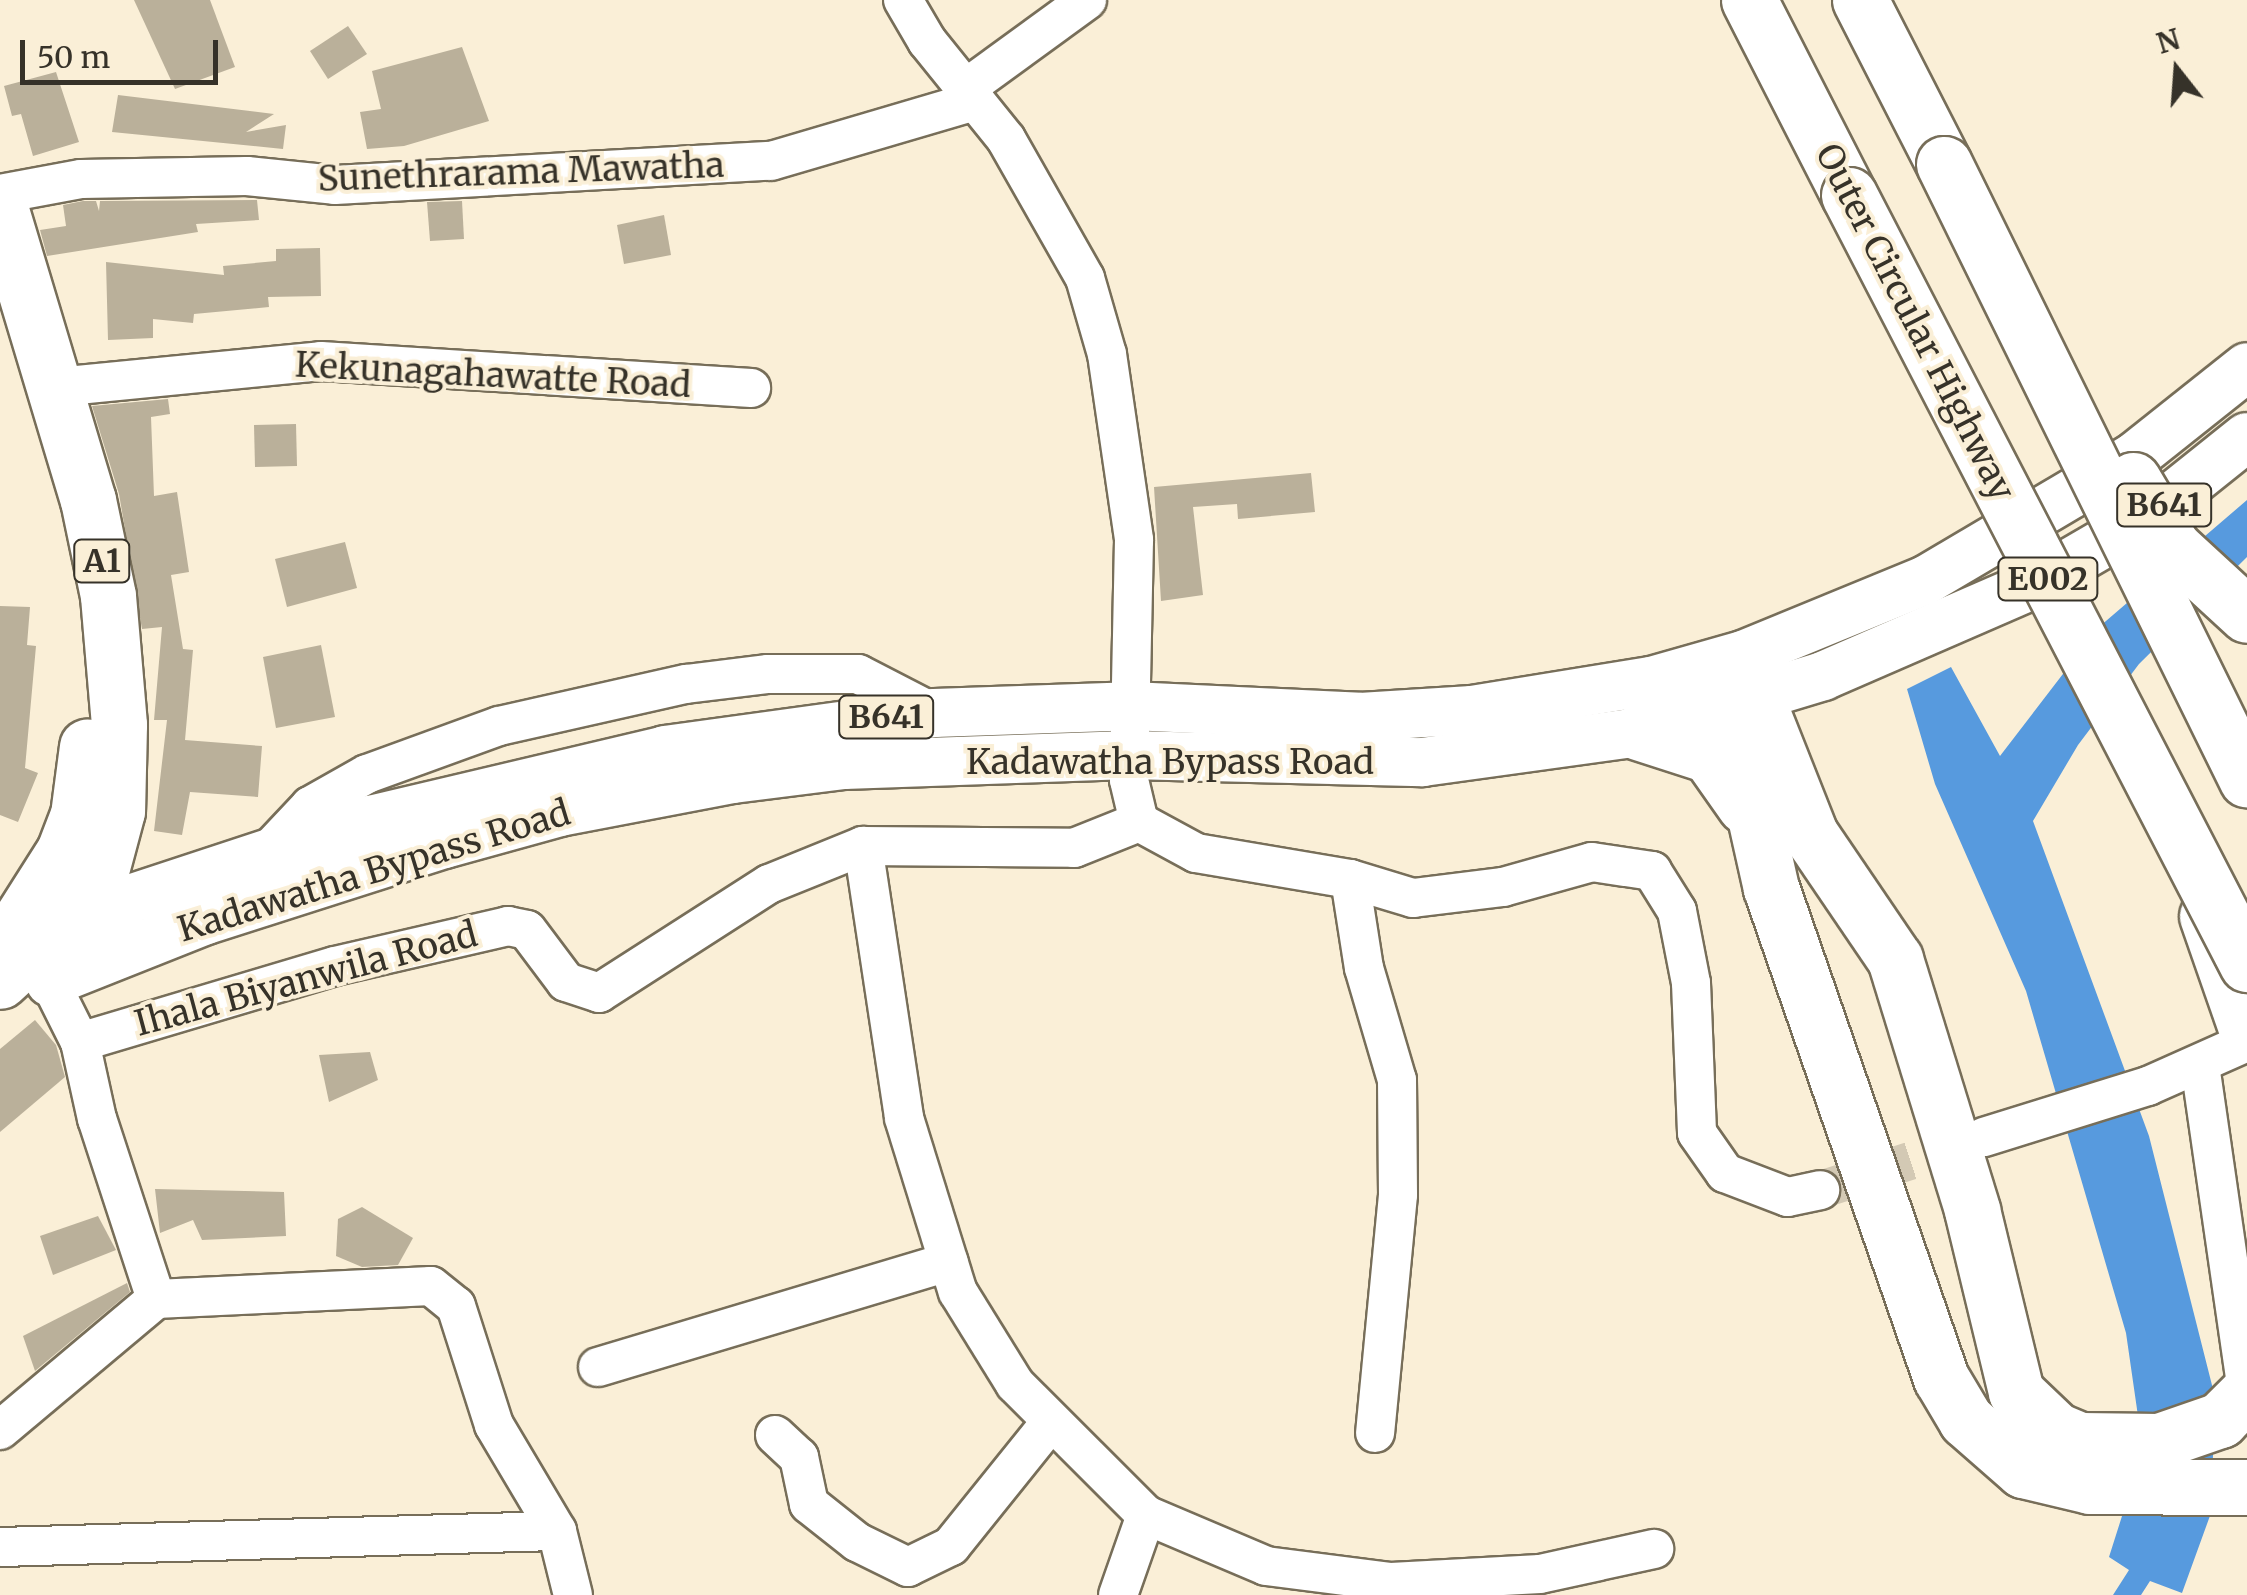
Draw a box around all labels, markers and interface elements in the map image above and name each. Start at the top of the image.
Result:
scale bar [25,20,222,82]
north arrow [2127,20,2227,120]
text: N [2152,21,2184,62]
text: 50 m [37,38,110,76]
street label: Outer Circular Highway [1807,137,2023,507]
street label: Sunethrarama Mawatha [317,144,725,200]
street label: Kekunagahawatte Road [294,344,692,406]
road number: B641 [2114,478,2214,532]
road number: A1 [72,534,132,588]
road number: E002 [1996,552,2100,606]
road number: B641 [836,690,936,744]
street label: Kadawatha Bypass Road [966,741,1374,783]
street label: Kadawatha Bypass Road [173,791,575,951]
street label: Ihala Biyanwila Road [130,913,482,1045]

